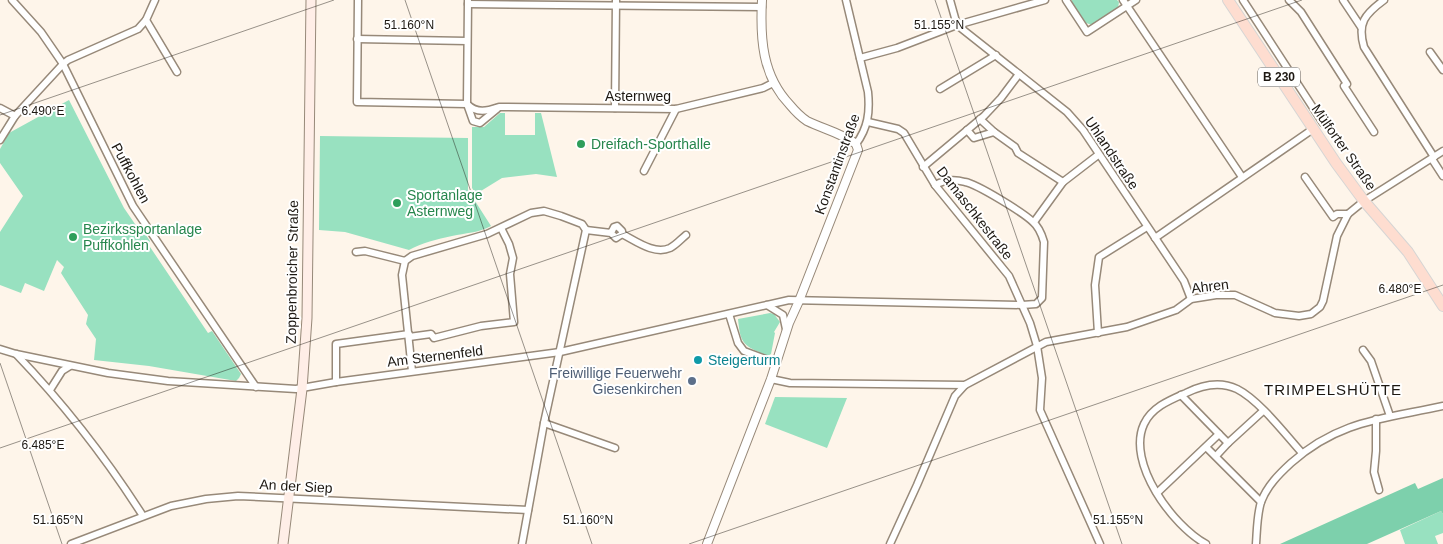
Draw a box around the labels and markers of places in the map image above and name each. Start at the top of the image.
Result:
place label: Dreifach-Sporthalle [591,136,711,152]
marker: Dreifach-Sporthalle [575,138,587,150]
place label: Sportanlage Asternweg [407,187,483,219]
marker: Sportanlage Asternweg [391,197,403,209]
place label: Bezirkssportanlage Puffkohlen [83,221,202,253]
marker: Bezirkssportanlage Puffkohlen [67,231,79,243]
place label: Steigerturm [708,352,780,368]
marker: Steigerturm [692,354,704,366]
place label: Freiwillige Feuerwehr Giesenkirchen [549,365,682,397]
marker: Freiwillige Feuerwehr Giesenkirchen [686,375,698,387]

